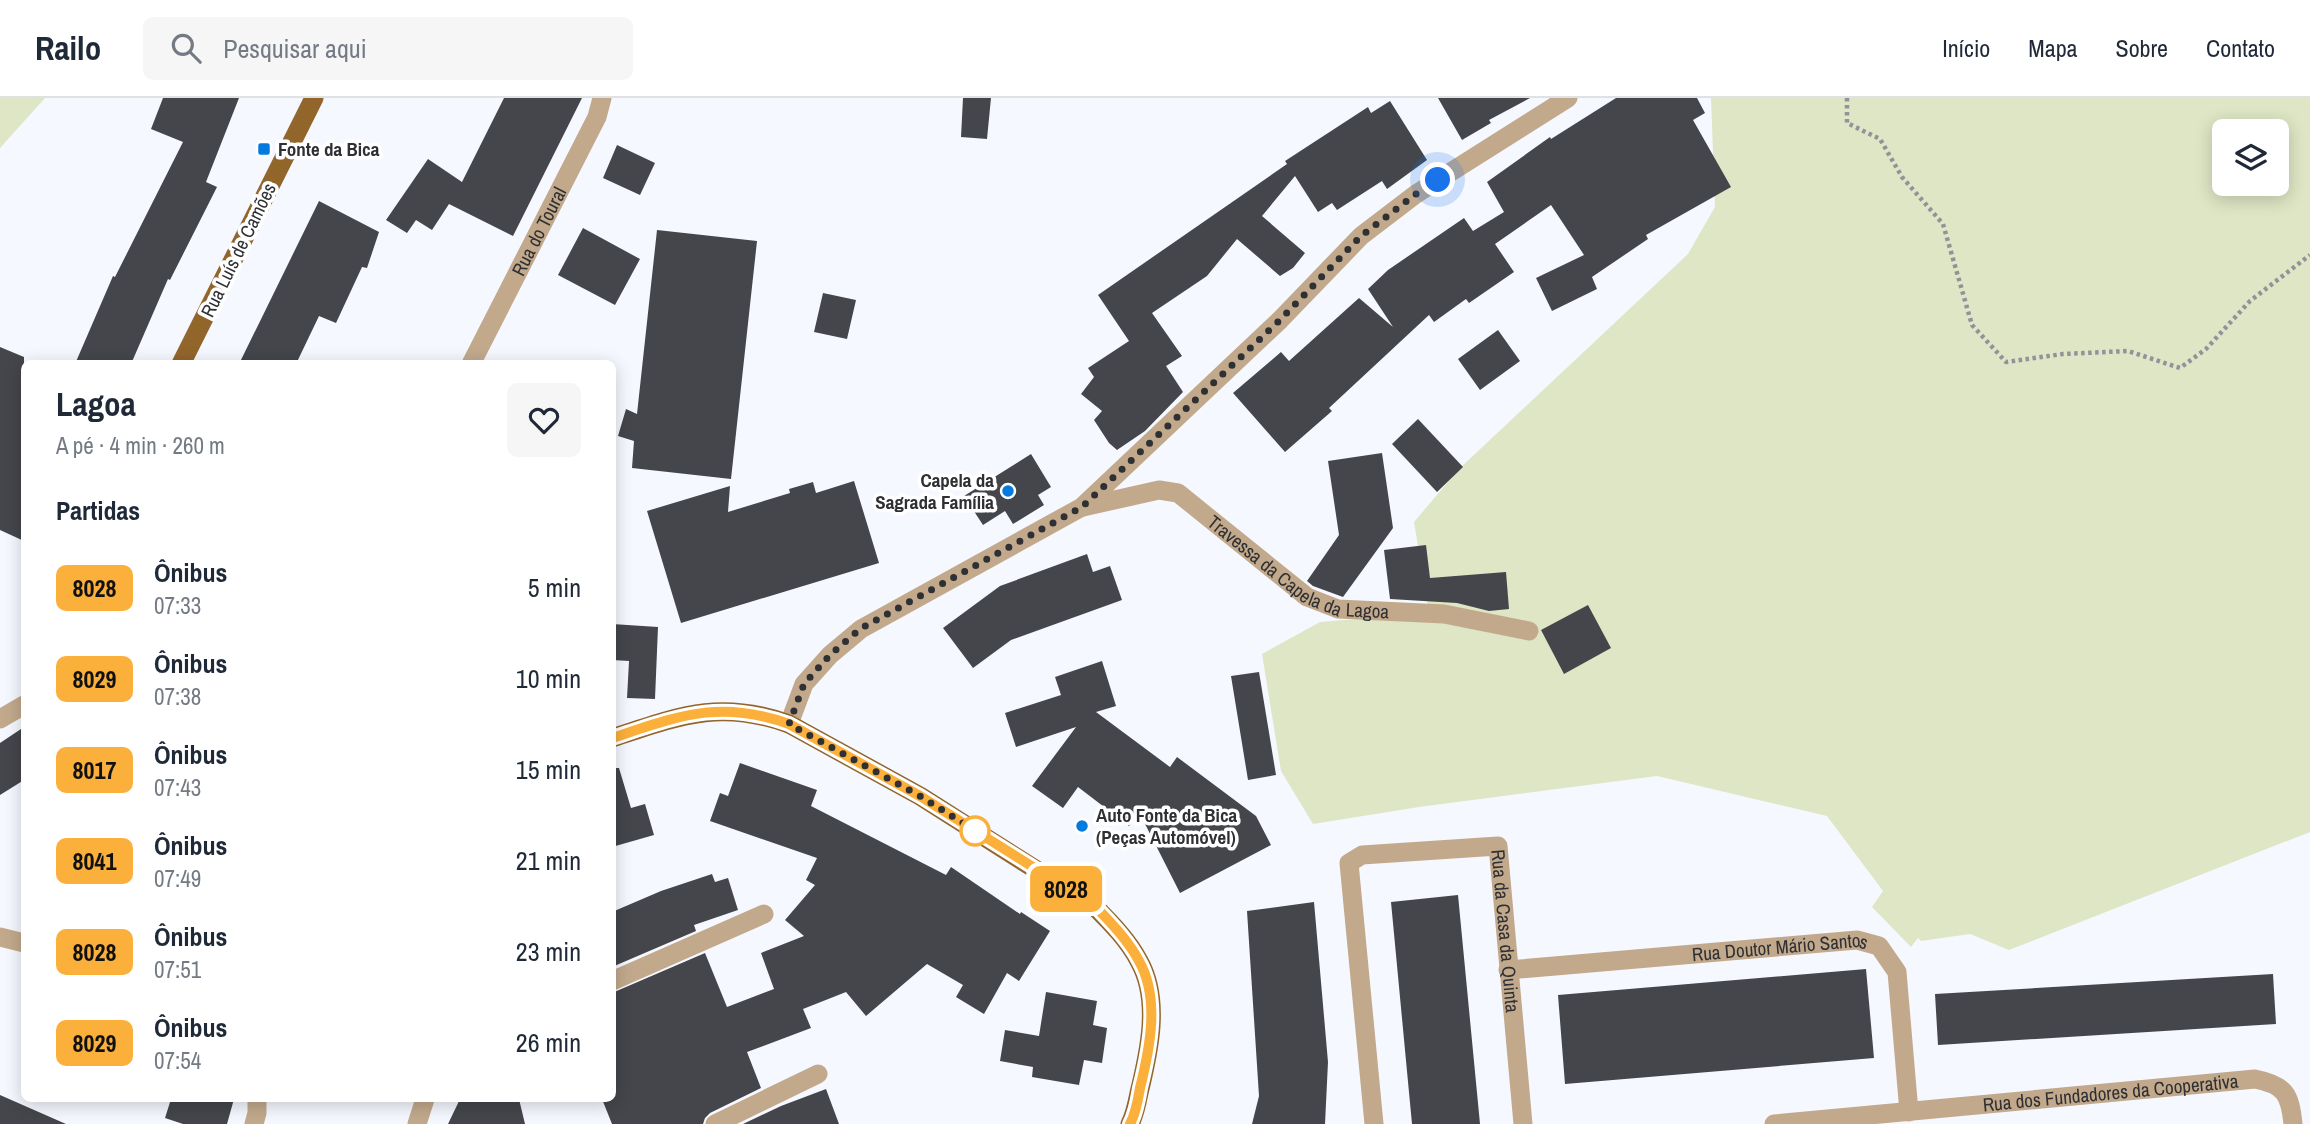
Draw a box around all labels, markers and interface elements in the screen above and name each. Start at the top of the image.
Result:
search box [143,17,633,80]
text: Railo [35,26,101,70]
icon: search [167,29,205,67]
text: Pesquisar aqui [223,31,367,66]
text: Início [1942,32,1990,64]
text: Mapa [2028,32,2078,64]
text: Sobre [2116,32,2168,64]
text: Contato [2206,32,2275,64]
map controls [2212,119,2289,196]
button: layers [2212,119,2289,196]
place label: Fonte da Bica [278,136,380,162]
marker: Fonte da Bica [256,141,272,157]
your location [1420,162,1455,197]
street label: Rua Luís de Camões [194,178,282,321]
street label: Rua do Toural [505,182,572,280]
text: Lagoa [56,382,136,426]
button: heart [507,383,581,457]
text: A pé · 4 min · 260 m [56,430,225,461]
place label: Capela da Sagrada Família [875,467,994,515]
marker: Capela da Sagrada Família [1000,483,1016,499]
text: Partidas [56,493,140,528]
street label: Travessa da Capela da Lagoa [1202,509,1390,624]
text: Ônibus [154,555,227,590]
text: 5 min [528,570,581,605]
text: 8028 [73,572,116,604]
text: 07:33 [154,590,201,621]
text: Ônibus [154,646,227,681]
text: 10 min [516,661,581,696]
text: 8029 [73,663,116,695]
text: 07:38 [154,681,201,712]
text: Ônibus [154,737,227,772]
text: 15 min [516,752,581,787]
text: 8017 [73,754,116,786]
text: 07:43 [154,772,201,803]
place label: Auto Fonte da Bica (Peças Automóvel) [1096,802,1238,850]
unlabelled marker [960,816,990,846]
marker: Auto Fonte da Bica (Peças Automóvel) [1074,818,1090,834]
text: Ônibus [154,828,227,863]
text: 21 min [516,843,581,878]
text: 8041 [73,845,116,877]
street label: Rua da Casa da Quinta [1485,848,1526,1014]
text: 07:49 [154,863,201,894]
line badge: 8028 [1017,866,1115,912]
text: 8028 [1044,873,1088,905]
text: Ônibus [154,919,227,954]
street label: Rua Doutor Mário Santos [1691,927,1871,967]
text: 23 min [516,934,581,969]
text: 8028 [73,936,116,968]
text: 07:51 [154,954,201,985]
text: Ônibus [154,1010,227,1045]
text: 26 min [516,1025,581,1060]
text: 8029 [73,1027,116,1059]
text: 07:54 [154,1045,201,1076]
street label: Rua dos Fundadores da Cooperativa [1982,1068,2240,1117]

